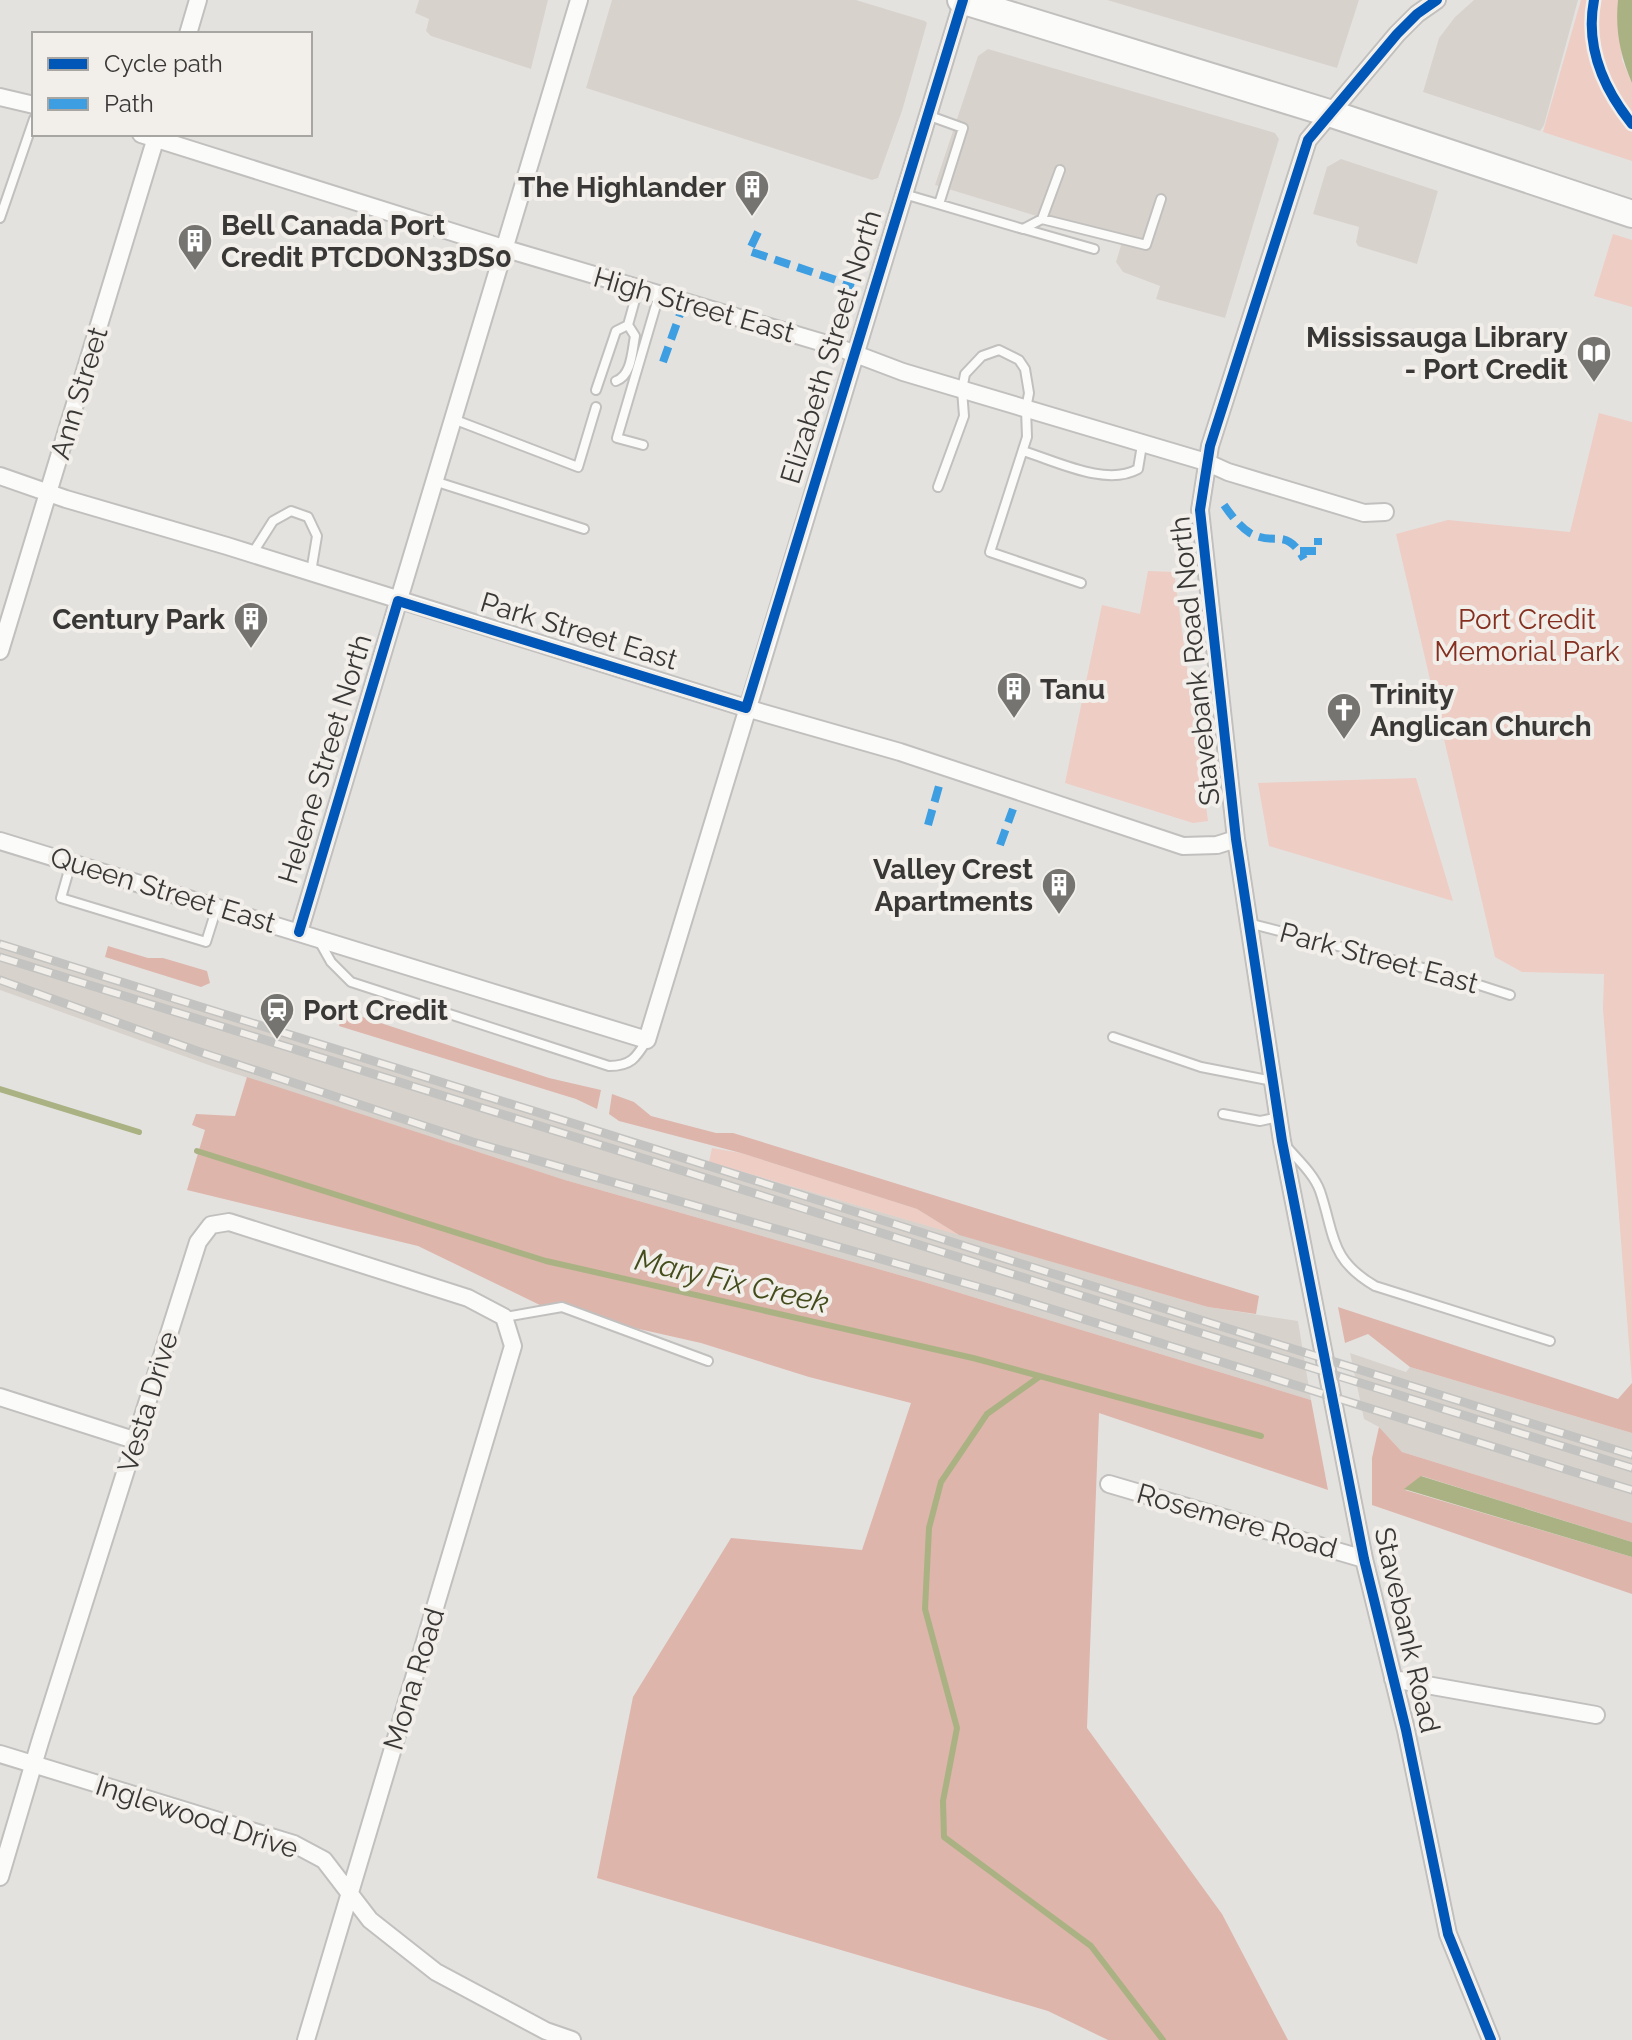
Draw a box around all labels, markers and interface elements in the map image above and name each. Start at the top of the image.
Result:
legend [32,32,312,136]
text: Cycle path [104,49,223,78]
text: Path [104,89,154,118]
building icon: The Highlander [733,168,771,218]
place label: The Highlander [518,171,726,204]
street label: Elizabeth Street North [774,206,888,488]
place label: Bell Canada Port Credit PTCDON33DS0 [221,209,512,274]
building icon: Bell Canada Port Credit PTCDON33DS0 [176,222,214,272]
street label: High Street East [590,261,799,350]
place label: Mississauga Library - Port Credit [1306,321,1569,386]
street label: Ann Street [43,322,115,463]
library icon: Mississauga Library - Port Credit [1575,334,1613,384]
street label: Stavebank Road North [1163,515,1227,807]
street label: Park Street East [477,585,682,677]
building icon: Century Park [232,600,270,650]
place label: Century Park [52,603,225,636]
park label: Port Credit Memorial Park [1434,603,1620,668]
street label: Helene Street North [271,630,379,888]
building icon: Tanu [995,670,1033,720]
place label: Tanu [1040,673,1105,706]
place label: Trinity Anglican Church [1370,678,1592,743]
church icon: Trinity Anglican Church [1325,691,1363,741]
street label: Queen Street East [46,840,280,940]
place label: Valley Crest Apartments [873,853,1033,918]
building icon: Valley Crest Apartments [1040,866,1078,916]
street label: Park Street East [1276,916,1482,1001]
station icon: Port Credit [258,991,296,1041]
place label: Port Credit [303,994,448,1027]
water label: Mary Fix Creek [632,1242,832,1320]
street label: Vesta Drive [111,1328,185,1476]
street label: Rosemere Road [1133,1477,1341,1565]
street label: Stavebank Road [1367,1524,1447,1736]
street label: Mona Road [377,1604,451,1754]
street label: Inglewood Drive [91,1769,303,1865]

